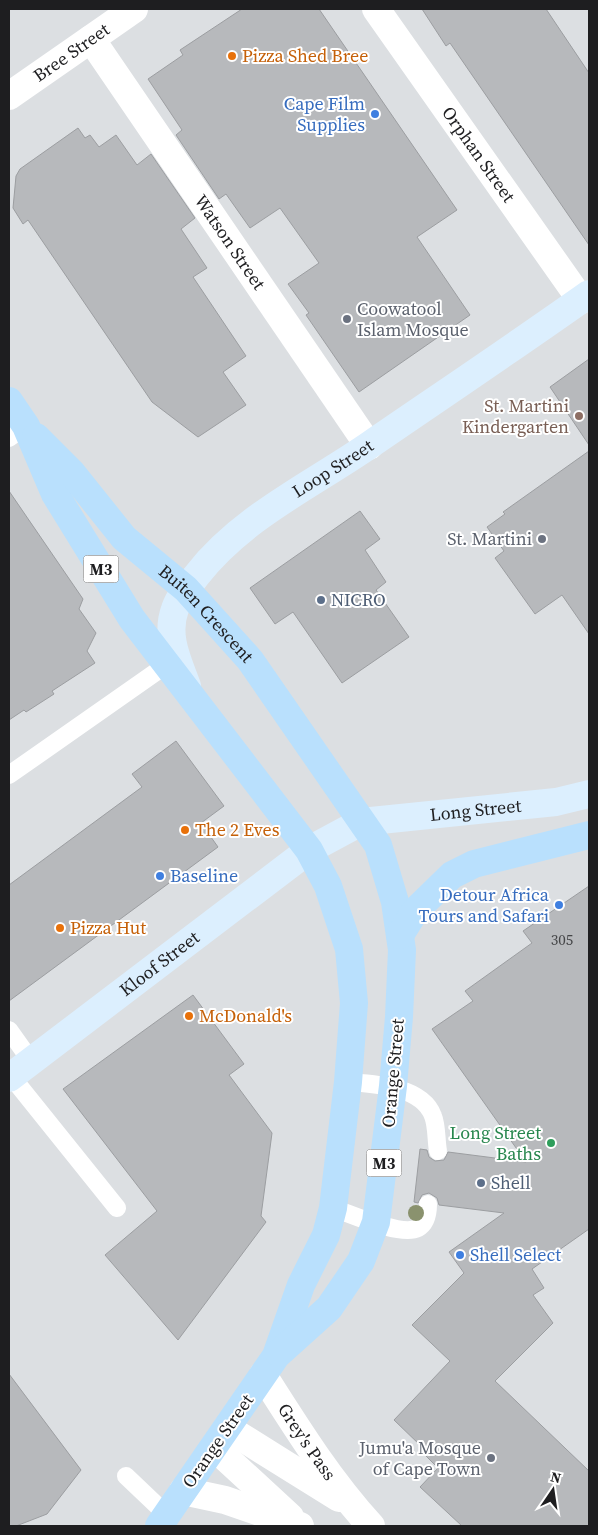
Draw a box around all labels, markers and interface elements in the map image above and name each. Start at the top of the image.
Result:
street label: Bree Street [28,17,114,88]
place label: Pizza Shed Bree [242,43,368,68]
marker: Pizza Shed Bree [226,50,238,62]
place label: Cape Film Supplies [284,91,365,137]
street label: Orphan Street [436,101,522,207]
marker: Cape Film Supplies [369,108,381,120]
street label: Watson Street [189,189,272,295]
place label: Coowatool Islam Mosque [357,296,469,342]
marker: Coowatool Islam Mosque [341,313,353,325]
place label: St. Martini Kindergarten [462,393,569,439]
marker: St. Martini Kindergarten [573,410,585,422]
street label: Loop Street [287,433,378,503]
place label: St. Martini [447,526,532,551]
marker: St. Martini [536,533,548,545]
road number: M3 [84,556,118,582]
street label: Buiten Crescent [154,559,260,668]
place label: NICRO [331,587,386,612]
marker: NICRO [315,594,327,606]
street label: Long Street [429,793,522,827]
place label: The 2 Eves [195,817,280,842]
marker: The 2 Eves [179,824,191,836]
place label: Baseline [170,863,238,888]
marker: Baseline [154,870,166,882]
place label: Detour Africa Tours and Safari [419,882,550,928]
marker: Detour Africa Tours and Safari [553,899,565,911]
place label: Pizza Hut [70,915,146,940]
marker: Pizza Hut [54,922,66,934]
street label: Kloof Street [114,925,204,1002]
house number: 305 [551,929,573,950]
place label: McDonald's [199,1003,292,1028]
marker: McDonald's [183,1010,195,1022]
street label: Orange Street [375,1017,410,1128]
place label: Long Street Baths [449,1120,541,1166]
marker: Long Street Baths [545,1137,557,1149]
road number: M3 [366,1150,402,1176]
place label: Shell [491,1170,531,1195]
marker: Shell [475,1177,487,1189]
place label: Shell Select [470,1242,561,1267]
marker: Shell Select [454,1249,466,1261]
street label: Orange Street [176,1389,259,1493]
street label: Grey's Pass [272,1398,342,1485]
place label: Jumu'a Mosque of Cape Town [358,1435,481,1481]
marker: Jumu'a Mosque of Cape Town [485,1452,497,1464]
north arrow [528,1465,578,1515]
text: N [549,1466,563,1488]

